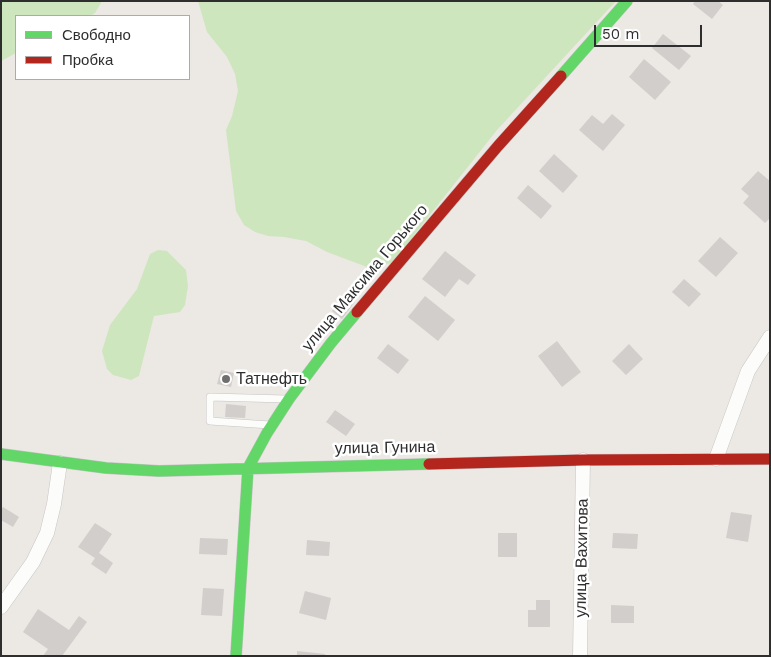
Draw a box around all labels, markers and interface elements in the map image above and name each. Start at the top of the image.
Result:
legend [15,15,190,80]
scale bar [596,15,704,47]
text: 50 m [602,25,639,43]
text: Свободно [62,26,131,44]
text: Пробка [62,51,113,69]
street label: улица Максима Горького [298,201,432,355]
place label: Татнефть [236,369,307,389]
marker: Татнефть [220,373,232,385]
street label: улица Гунина [335,438,435,458]
street label: улица Вахитова [571,498,593,618]

